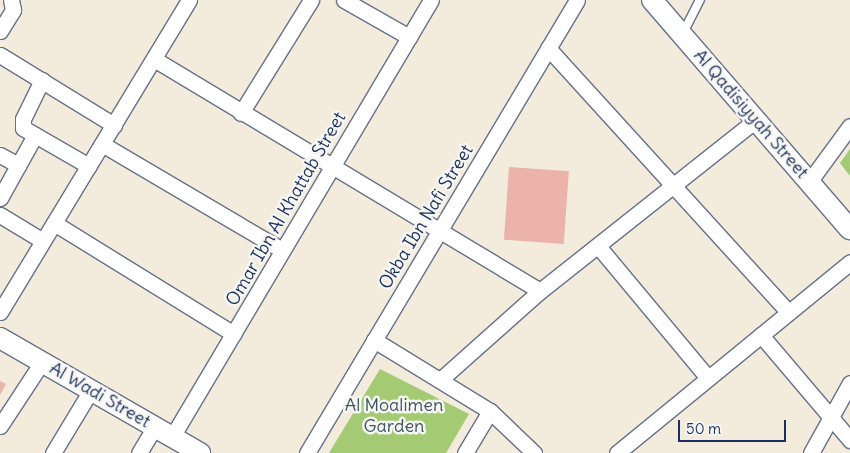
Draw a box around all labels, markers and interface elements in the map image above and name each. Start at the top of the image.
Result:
street label: Al Qadisiyyah Street [689,45,813,183]
street label: Omar Ibn Al Khattab Street [222,108,350,310]
street label: Okba Ibn Nafi Street [374,141,478,293]
street label: Al Wadi Street [46,357,154,433]
park label: Al Moalimen Garden [345,395,443,438]
scale bar [680,410,788,442]
text: 50 m [686,419,721,438]

